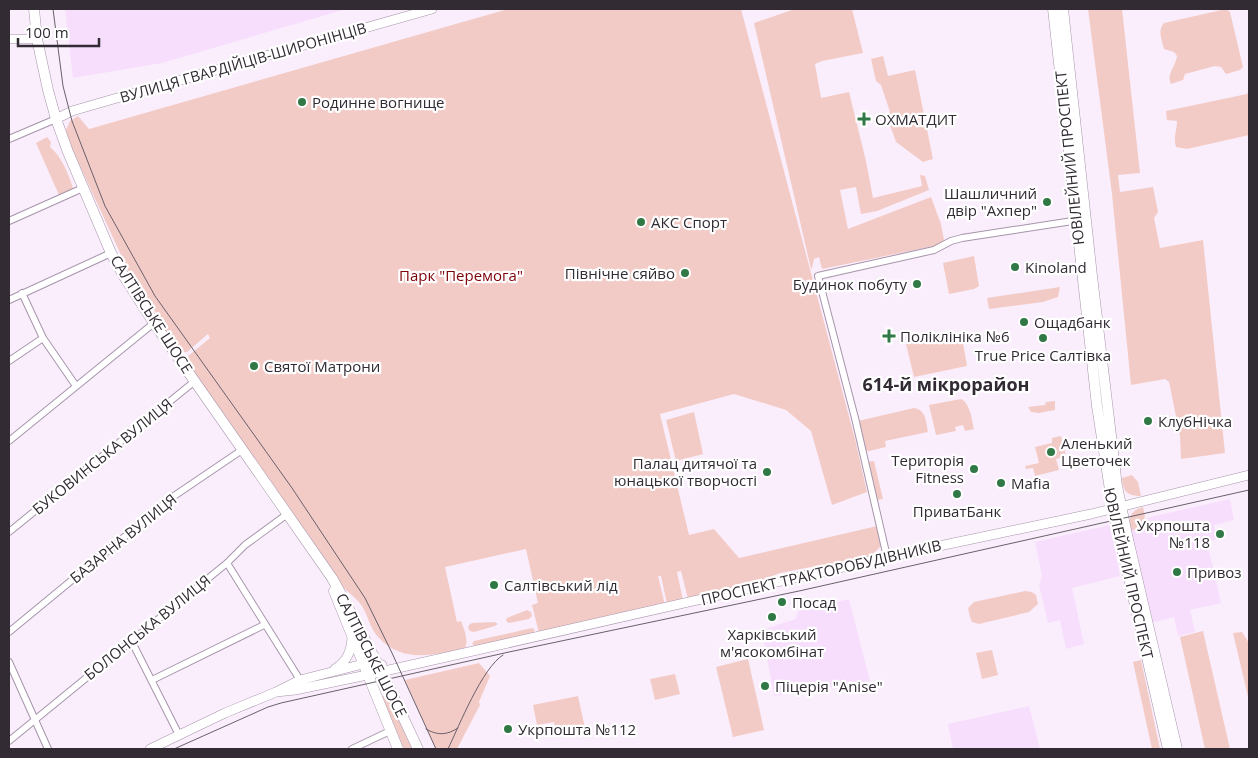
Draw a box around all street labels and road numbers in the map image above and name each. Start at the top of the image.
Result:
street label: ВУЛИЦЯ ГВАРДІЙЦІВ-ШИРОНІНЦІВ [117,17,369,107]
street label: ЮВІЛЕЙНИЙ ПРОСПЕКТ [1050,69,1088,246]
street label: САЛТІВСЬКЕ ШОСЕ [106,251,198,377]
street label: БУКОВИНСЬКА ВУЛИЦЯ [28,393,176,519]
street label: ЮВІЛЕЙНИЙ ПРОСПЕКТ [1100,485,1159,661]
street label: БАЗАРНА ВУЛИЦЯ [65,489,181,587]
street label: ПРОСПЕКТ ТРАКТОРОБУДІВНИКІВ [699,535,943,609]
street label: БОЛОНСЬКА ВУЛИЦЯ [80,570,214,684]
street label: САЛТІВСЬКЕ ШОСЕ [332,589,412,721]

